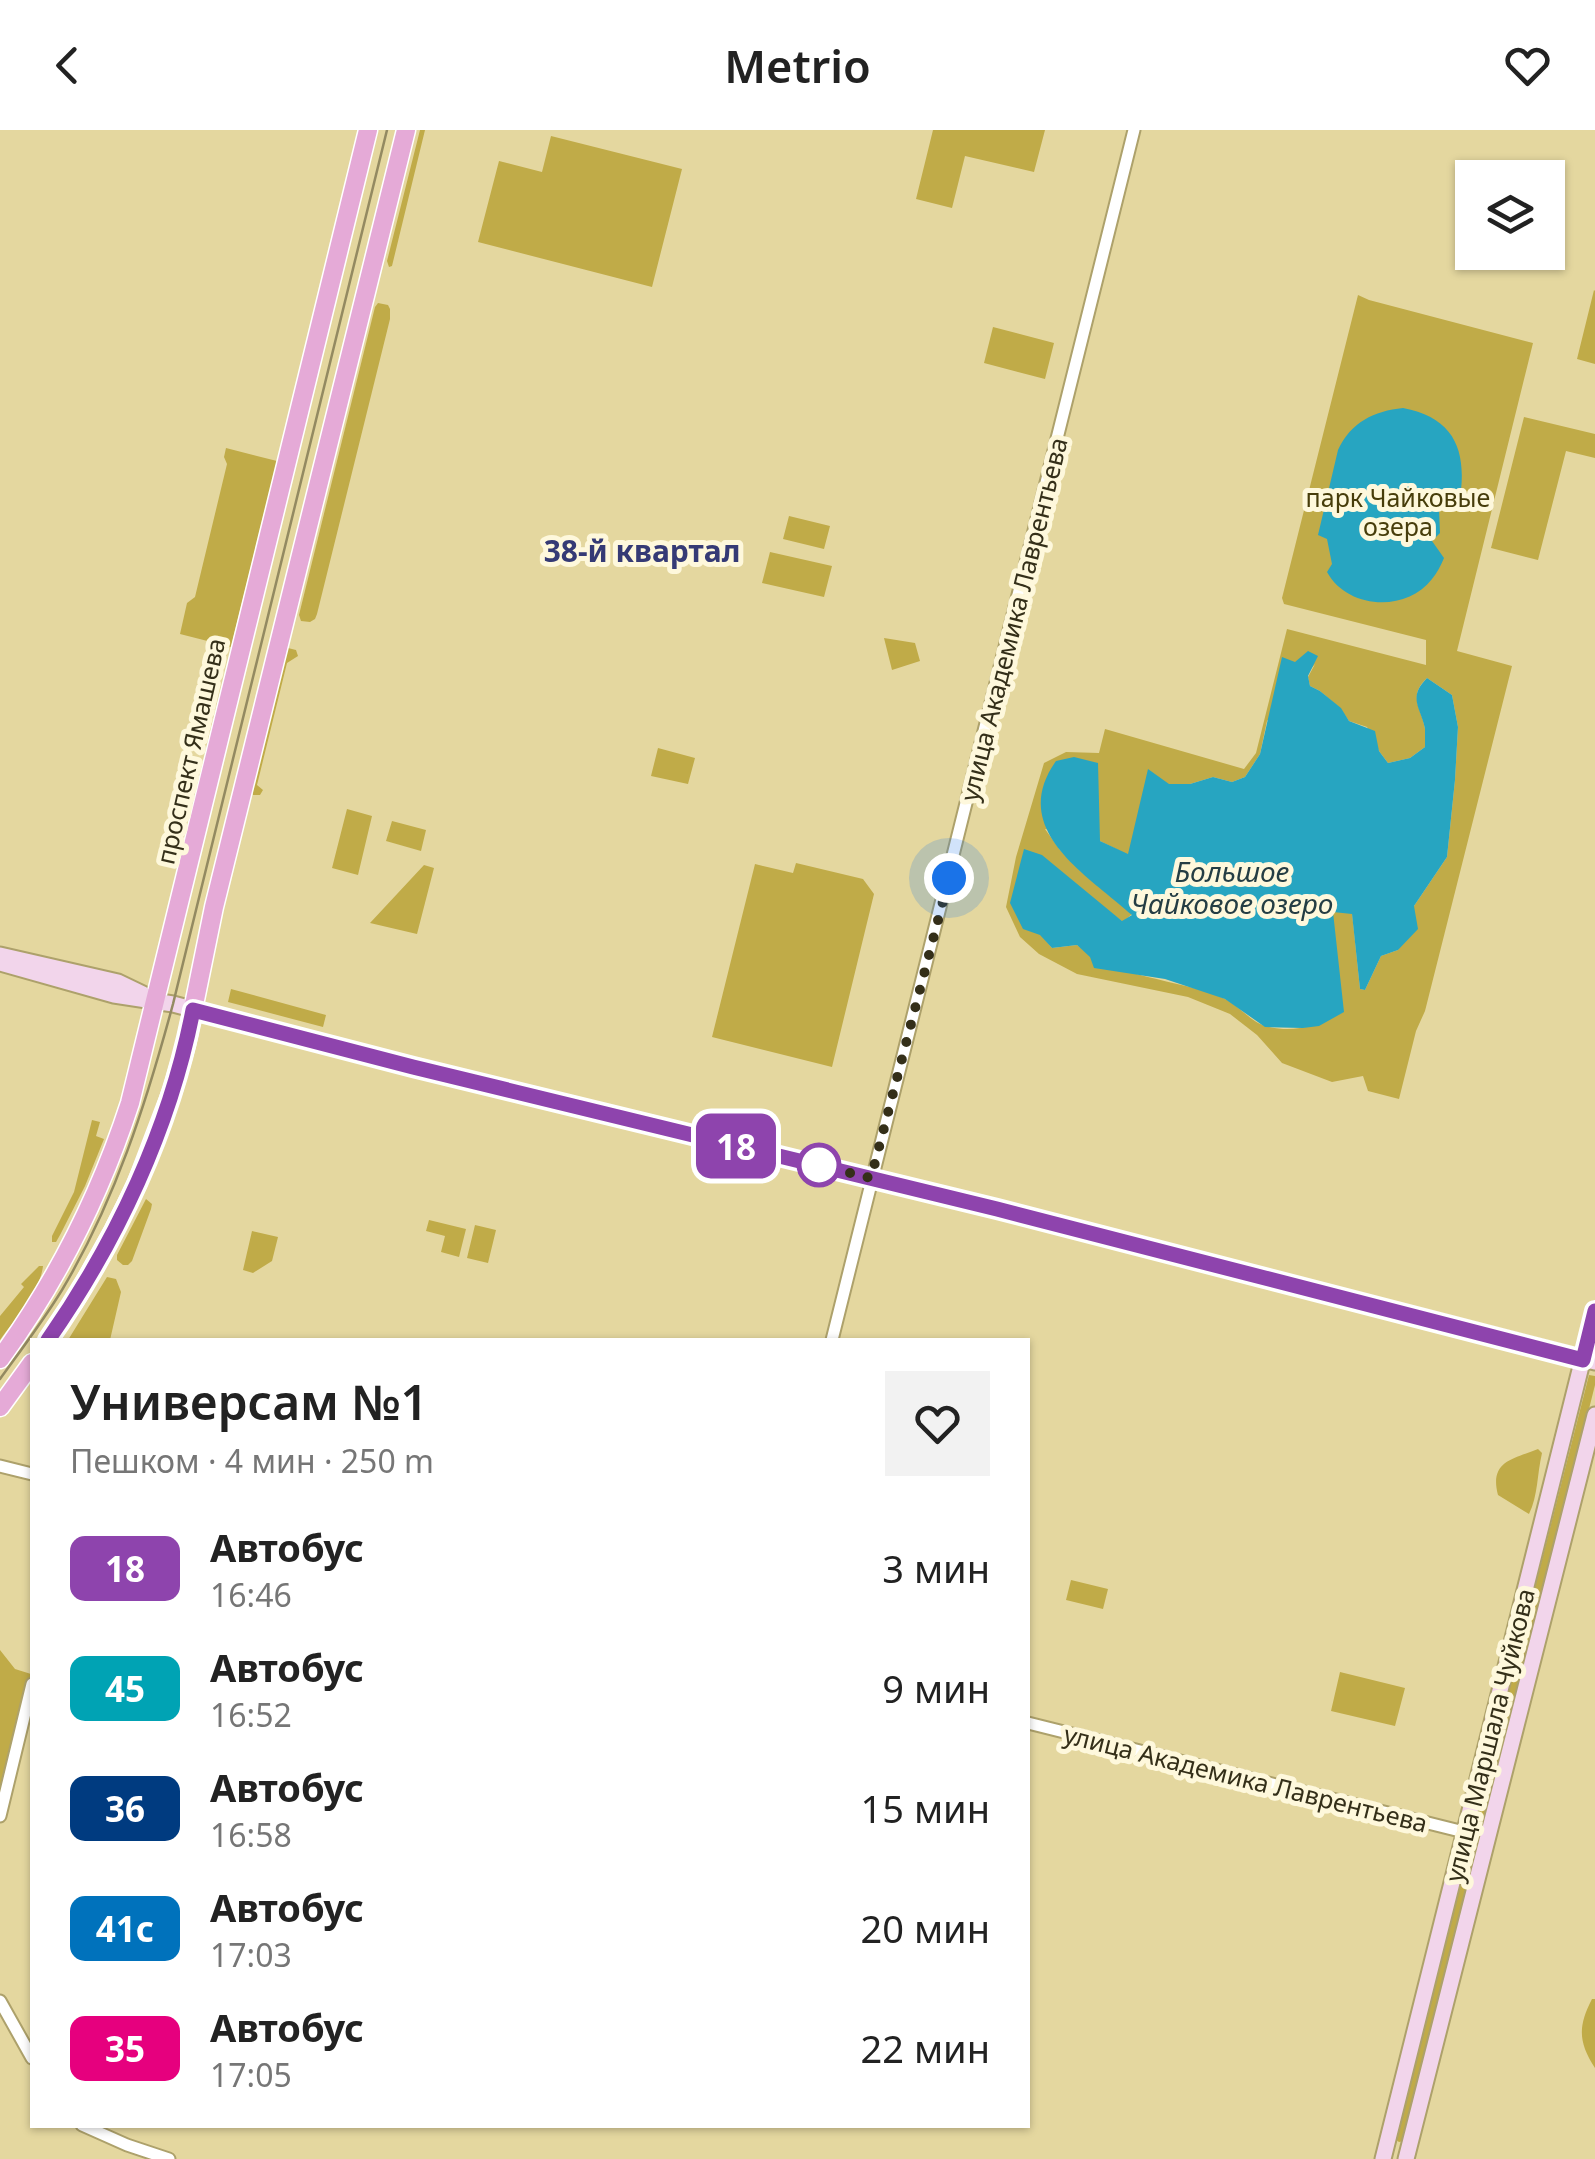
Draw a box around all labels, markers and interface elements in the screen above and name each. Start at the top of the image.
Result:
text: Metrio [724,35,871,96]
icon: back [40,38,95,93]
icon: heart [1500,38,1555,93]
map controls [1455,160,1565,270]
button: layers [1455,160,1565,270]
street label: улица Академика Лаврентьева [951,434,1075,804]
park label: парк Чайковые озера [1306,480,1490,543]
district label: 38-й квартал [544,530,740,571]
street label: проспект Ямашева [147,635,233,867]
water label: Большое Чайковое озеро [1131,852,1333,922]
your location [924,853,974,903]
line badge: 18 [691,1114,781,1178]
text: 18 [716,1123,756,1170]
unlabelled marker [798,1144,840,1186]
text: Универсам №1 [70,1369,428,1434]
button: heart [885,1371,990,1476]
text: Пешком · 4 мин · 250 m [70,1439,434,1482]
text: Автобус [210,1521,364,1573]
text: 3 мин [882,1542,990,1594]
text: 18 [105,1545,145,1592]
text: 16:46 [210,1573,292,1616]
street label: улица Маршала Чуйкова [1436,1585,1542,1885]
text: Автобус [210,1641,364,1693]
text: 9 мин [882,1662,990,1714]
text: 45 [105,1665,145,1712]
text: 16:52 [210,1693,292,1736]
street label: улица Академика Лаврентьева [1061,1716,1431,1840]
text: Автобус [210,1761,364,1813]
text: 15 мин [861,1782,990,1834]
text: 36 [105,1785,145,1832]
text: 16:58 [210,1813,292,1856]
text: Автобус [210,1881,364,1933]
text: 20 мин [861,1902,990,1954]
text: 41с [96,1905,154,1952]
text: 17:03 [210,1933,292,1976]
text: Автобус [210,2001,364,2053]
text: 22 мин [861,2022,990,2074]
text: 35 [105,2025,145,2072]
text: 17:05 [210,2053,292,2096]

